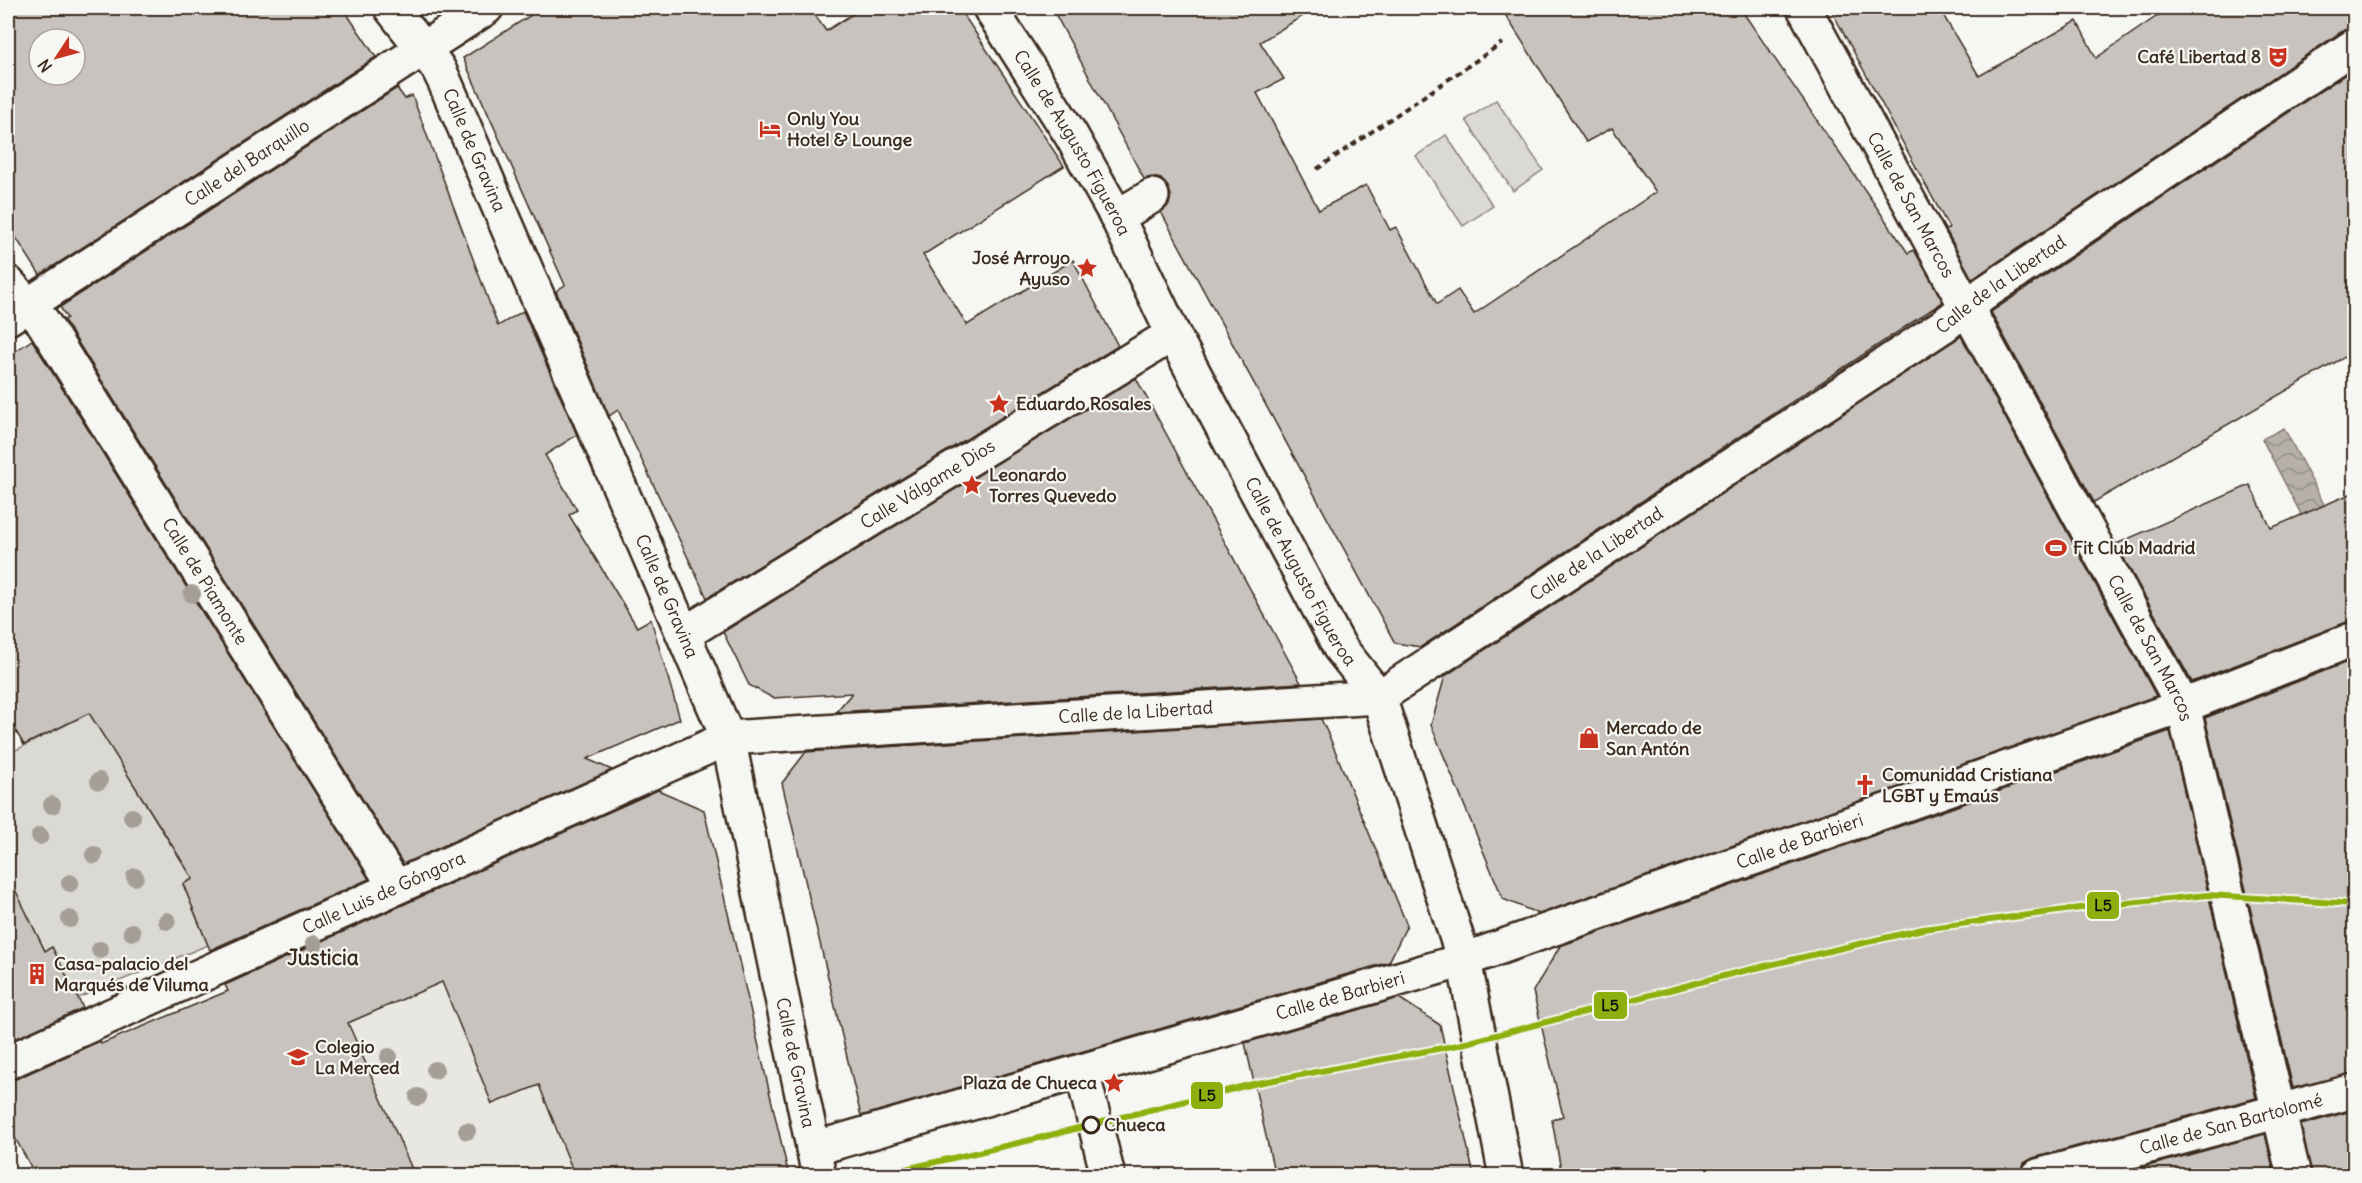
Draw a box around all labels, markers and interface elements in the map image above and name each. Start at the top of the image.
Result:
north arrow [27,27,87,87]
street label: Calle de Augusto Figueroa [1009,45,1136,239]
place label: Café Libertad 8 [2137,45,2261,68]
theatre icon: Café Libertad 8 [2266,45,2290,69]
text: N [34,55,56,76]
street label: Calle de Gravina [438,85,512,215]
place label: Only You Hotel & Lounge [787,107,913,151]
street label: Calle del Barquillo [180,114,314,211]
hotel icon: Only You Hotel & Lounge [758,117,782,141]
street label: Calle de San Marcos [1862,128,1960,282]
street label: Calle de la Libertad [1931,230,2070,339]
place label: José Arroyo Ayuso [972,246,1070,290]
place icon: José Arroyo Ayuso [1075,256,1099,280]
place icon: Eduardo Rosales [987,392,1011,416]
place label: Eduardo Rosales [1016,392,1152,415]
street label: Calle Válgame Dios [856,434,999,534]
place label: Leonardo Torres Quevedo [989,463,1117,507]
place icon: Leonardo Torres Quevedo [960,473,984,497]
street label: Calle de Augusto Figueroa [1240,473,1362,670]
street label: Calle de la Libertad [1525,501,1667,606]
street label: Calle de Piamonte [157,513,253,649]
street label: Calle de Gravina [630,531,704,662]
sports icon: Fit Club Madrid [2044,536,2068,560]
place label: Fit Club Madrid [2073,536,2196,559]
street label: Calle de San Marcos [2103,570,2198,723]
street label: Calle de la Libertad [1058,695,1214,728]
place label: Mercado de San Antón [1606,716,1702,760]
shop icon: Mercado de San Antón [1577,726,1601,750]
place label: Comunidad Cristiana LGBT y Emaús [1882,763,2052,807]
church icon: Comunidad Cristiana LGBT y Emaús [1853,773,1877,797]
street label: Calle de Barbieri [1733,808,1866,874]
street label: Calle Luis de Góngora [298,846,469,939]
line badge: L5 [2086,891,2120,920]
text: L5 [2094,895,2112,915]
district label: Justicia [287,944,359,971]
place label: Casa-palacio del Marqués de Viluma [54,952,209,996]
building icon: Casa-palacio del Marqués de Viluma [25,962,49,986]
street label: Calle de Barbieri [1273,966,1407,1025]
line badge: L5 [1593,991,1628,1020]
street label: Calle de Gravina [771,995,821,1130]
text: L5 [1601,995,1619,1015]
place label: Colegio La Merced [315,1035,400,1079]
school or university icon: Colegio La Merced [286,1045,310,1069]
place label: Plaza de Chueca [963,1071,1097,1094]
place icon: Plaza de Chueca [1102,1071,1126,1095]
line badge: L5 [1190,1081,1224,1110]
text: L5 [1198,1085,1216,1105]
street label: Calle de San Bartolomé [2137,1088,2325,1159]
place label: Chueca [1104,1113,1166,1136]
marker: Chueca [1082,1116,1100,1134]

